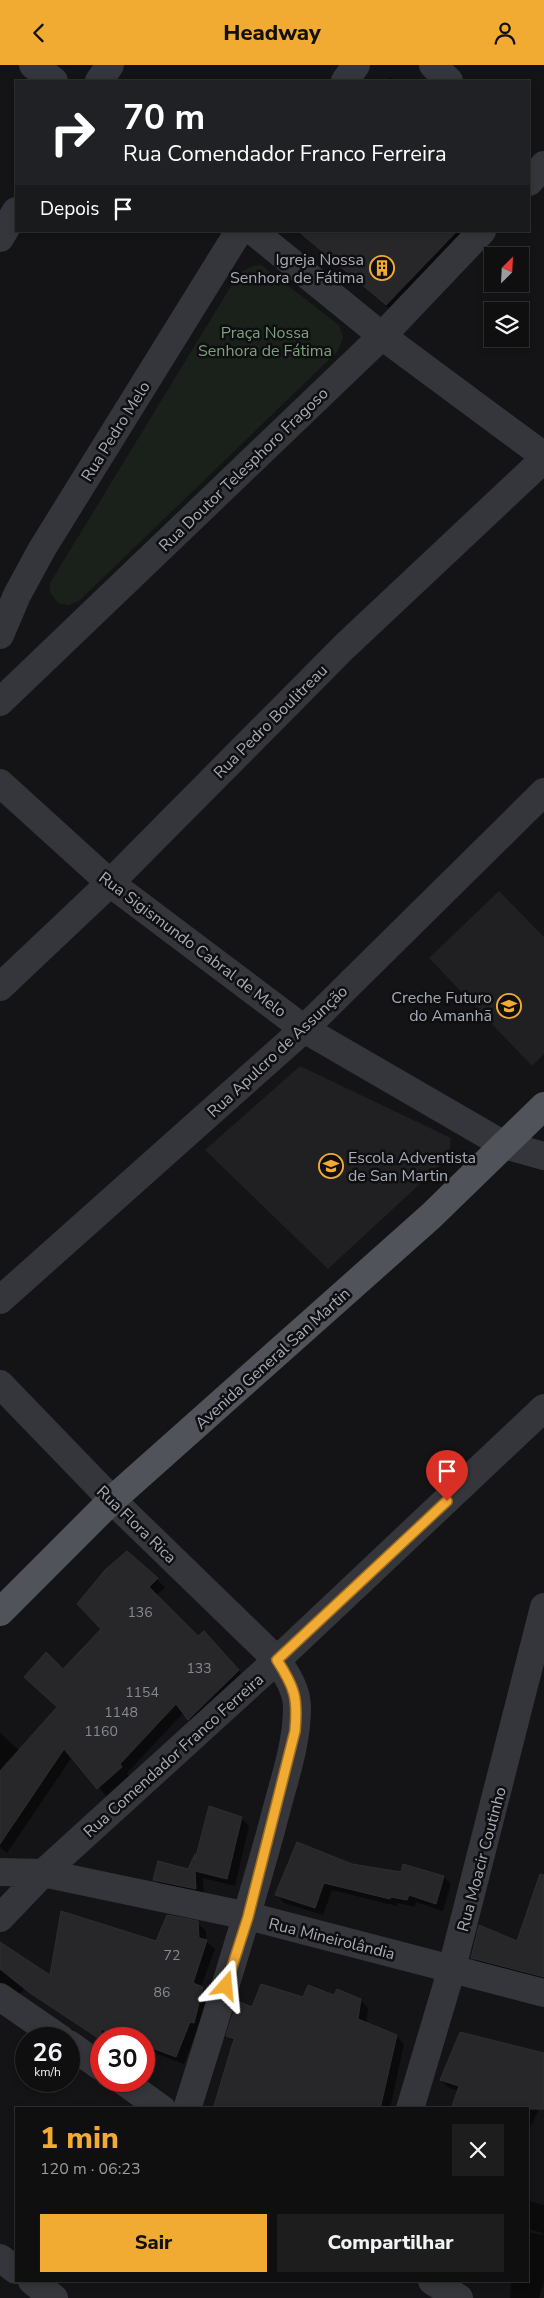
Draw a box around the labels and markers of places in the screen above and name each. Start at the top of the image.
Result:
place label: Igreja Nossa Senhora de Fátima [230,249,364,289]
building icon: Igreja Nossa Senhora de Fátima [369,255,395,281]
place label: Creche Futuro do Amanhã [391,987,492,1027]
school or university icon: Creche Futuro do Amanhã [496,993,522,1019]
place label: Escola Adventista de San Martin [348,1147,476,1187]
school or university icon: Escola Adventista de San Martin [318,1153,344,1179]
pin [426,1450,468,1501]

